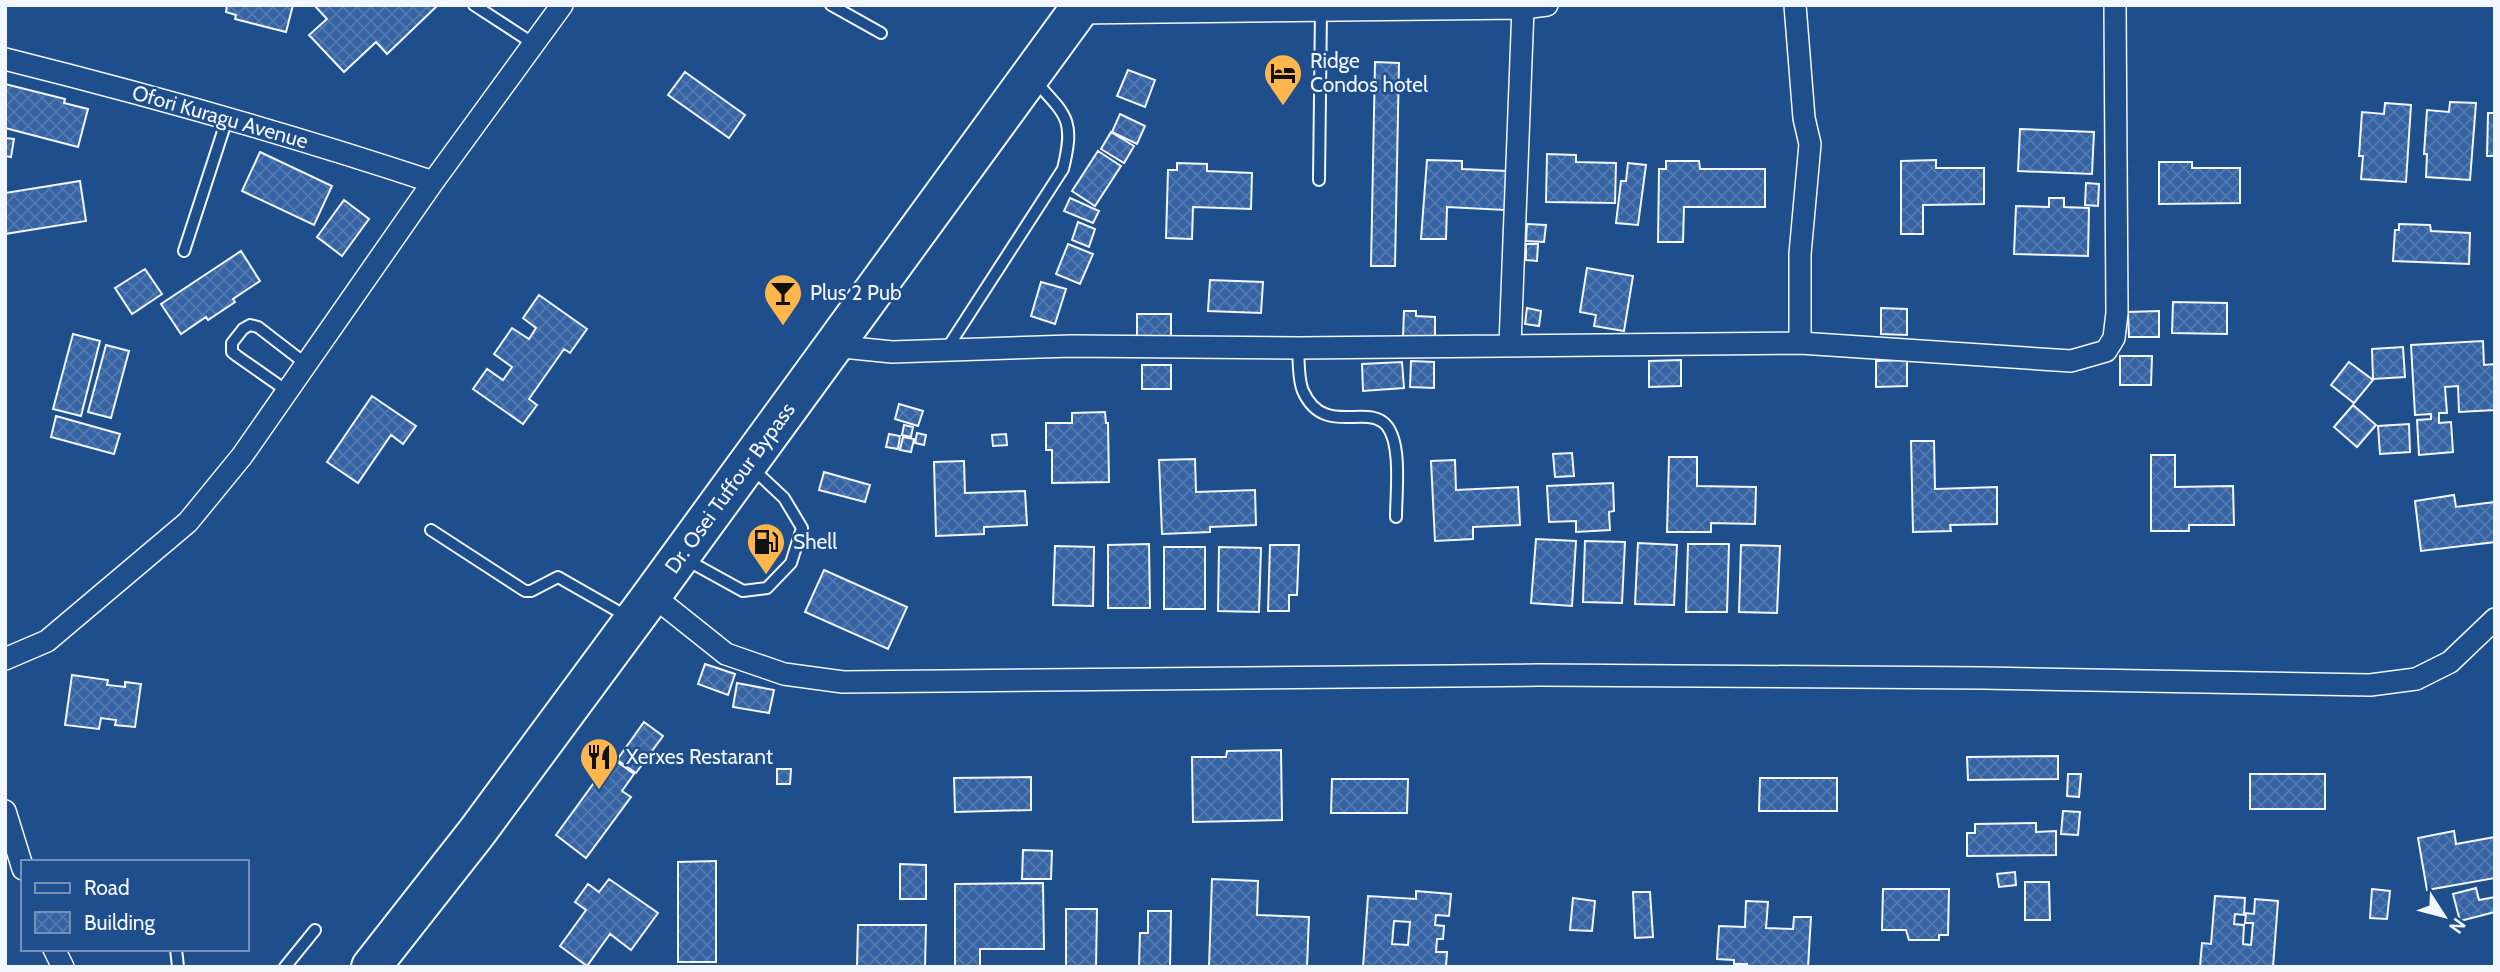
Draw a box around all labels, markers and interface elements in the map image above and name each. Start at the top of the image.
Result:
place label: Ridge Condos hotel [1310,48,1428,97]
hotel icon: Ridge Condos hotel [1262,52,1304,107]
street label: Ofori Kuragu Avenue [129,79,311,154]
bar icon: Plus 2 Pub [762,272,804,327]
place label: Plus 2 Pub [810,280,902,305]
street label: Dr. Osei Tuffour Bypass [659,397,800,578]
fuel station icon: Shell [745,521,787,576]
place label: Shell [793,529,837,554]
restaurant icon: Xerxes Restarant [578,736,620,791]
place label: Xerxes Restarant [626,744,773,769]
legend [21,860,248,951]
text: Road [84,875,130,900]
north arrow [2409,881,2479,951]
text: Building [84,910,156,935]
text: N [2444,914,2471,938]

